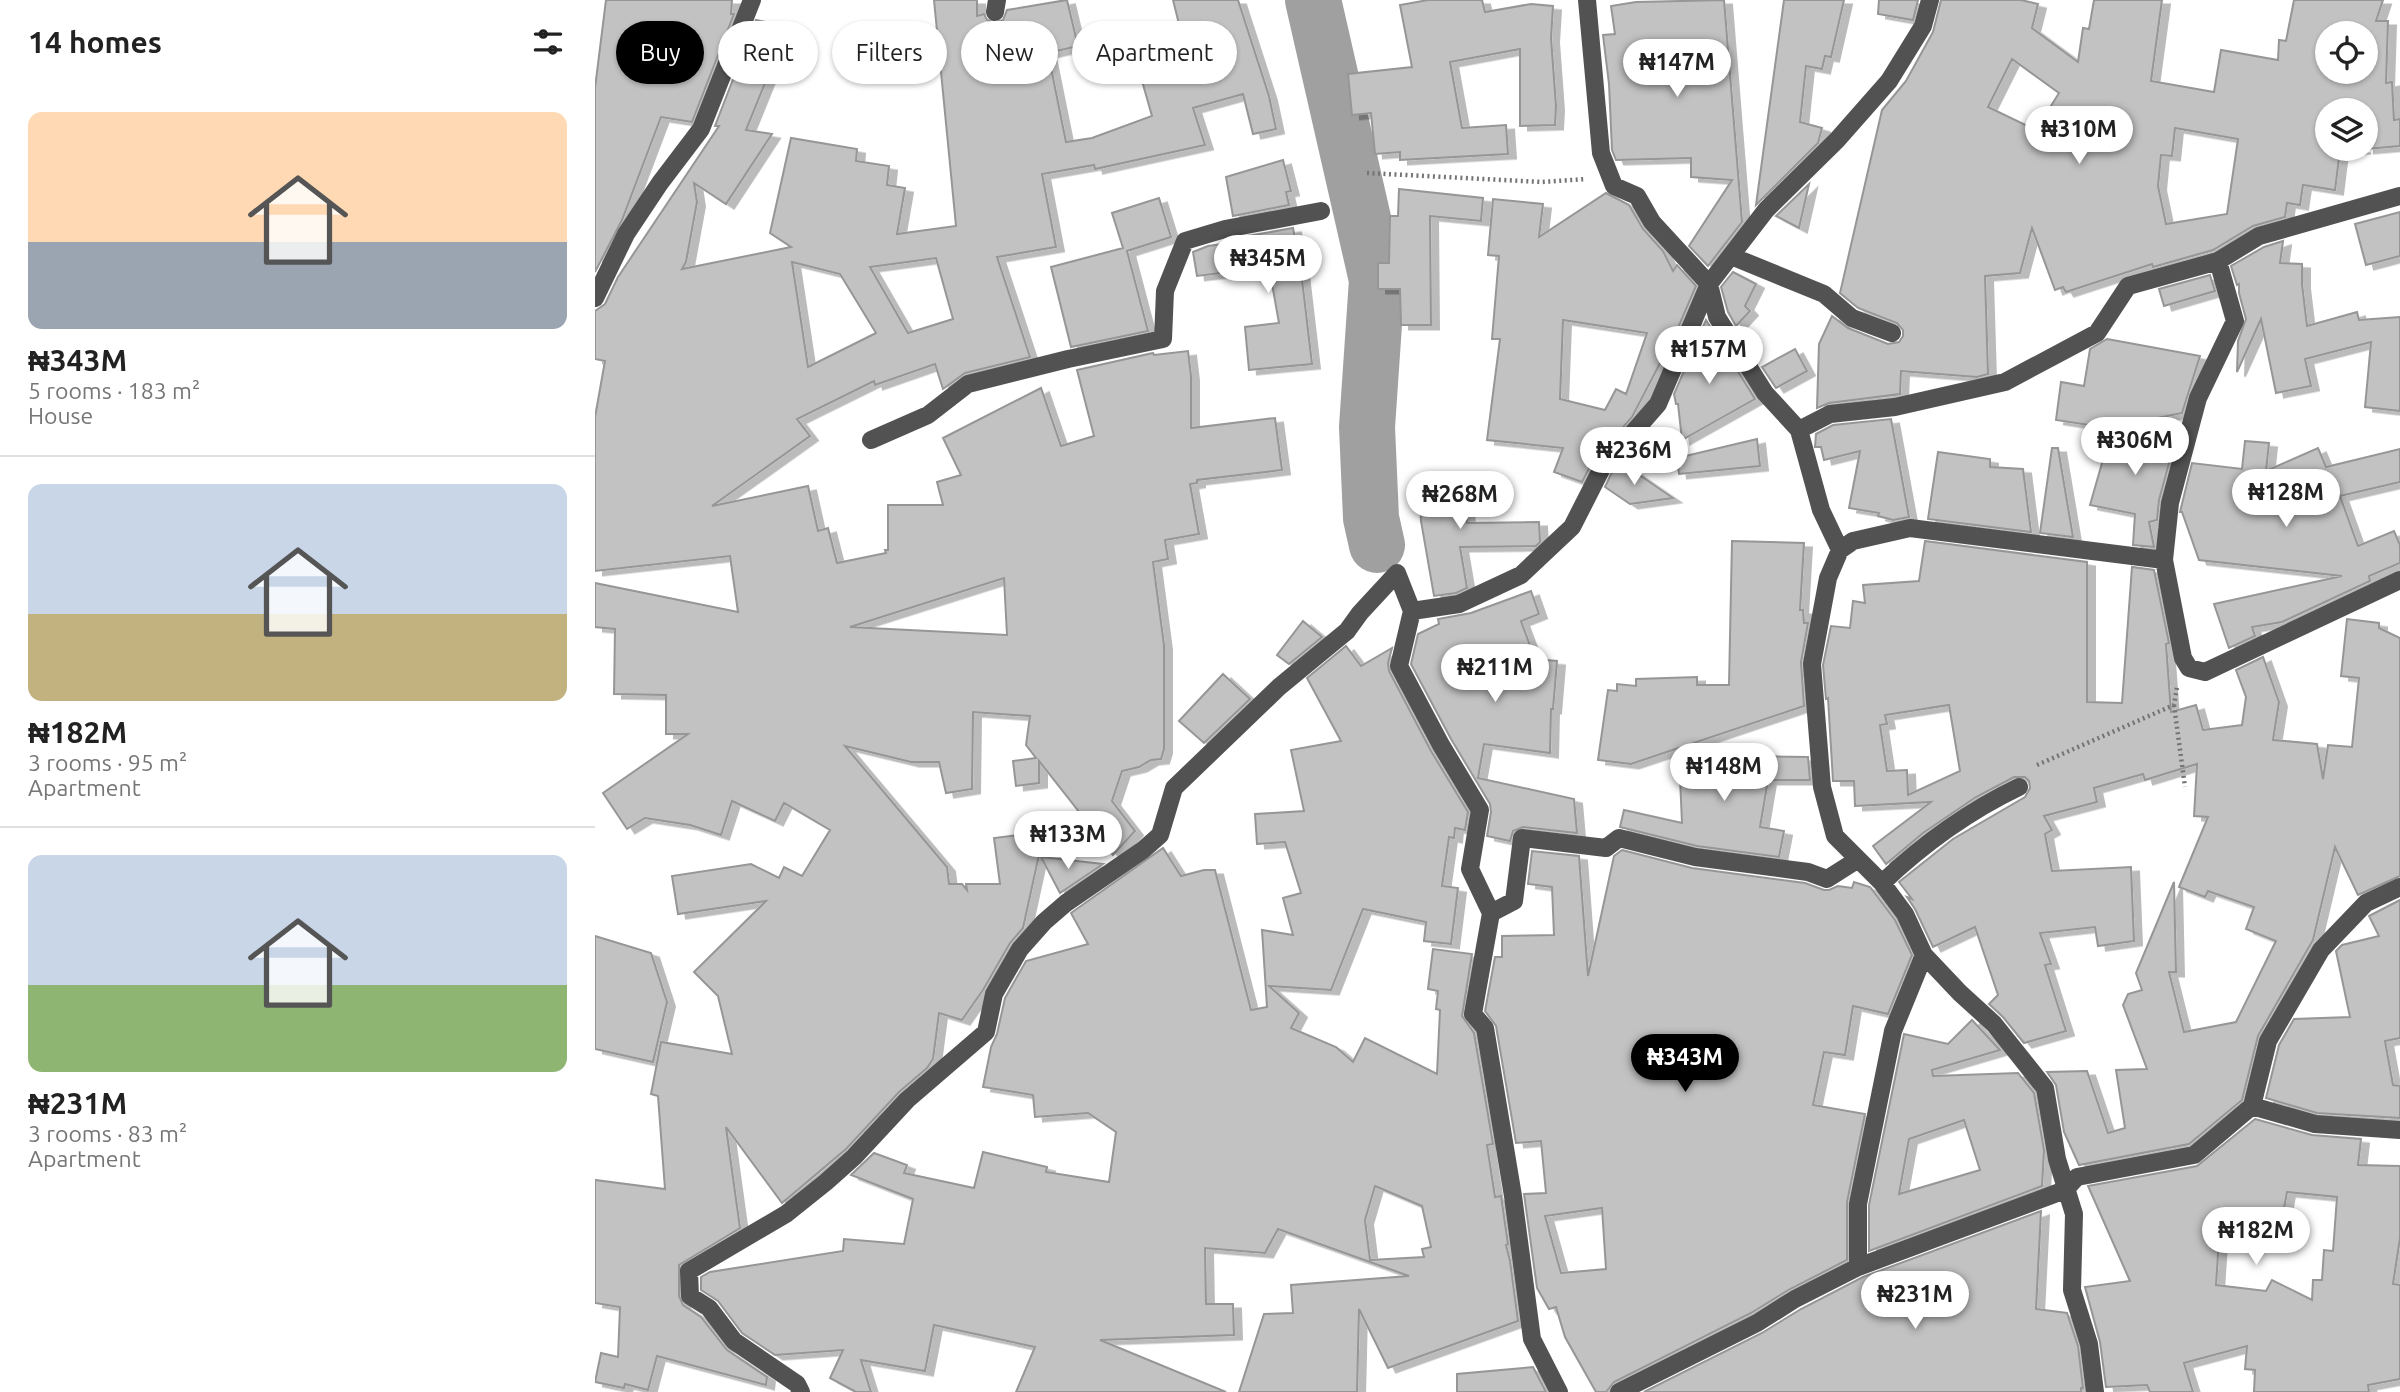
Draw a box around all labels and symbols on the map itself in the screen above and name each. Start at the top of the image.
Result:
pin: ₦147M [1628,40,1726,99]
pin: ₦310M [2030,106,2128,166]
pin: ₦345M [1219,236,1317,295]
pin: ₦157M [1660,326,1758,386]
pin: ₦306M [2086,418,2184,477]
pin: ₦236M [1585,428,1683,487]
pin: ₦128M [2237,470,2335,529]
pin: ₦268M [1411,472,1509,531]
pin: ₦211M [1446,644,1544,704]
pin: ₦148M [1675,744,1773,803]
pin: ₦133M [1019,812,1117,871]
pin: ₦343M [1636,1034,1734,1094]
pin: ₦182M [2207,1208,2305,1267]
pin: ₦231M [1866,1272,1964,1331]

